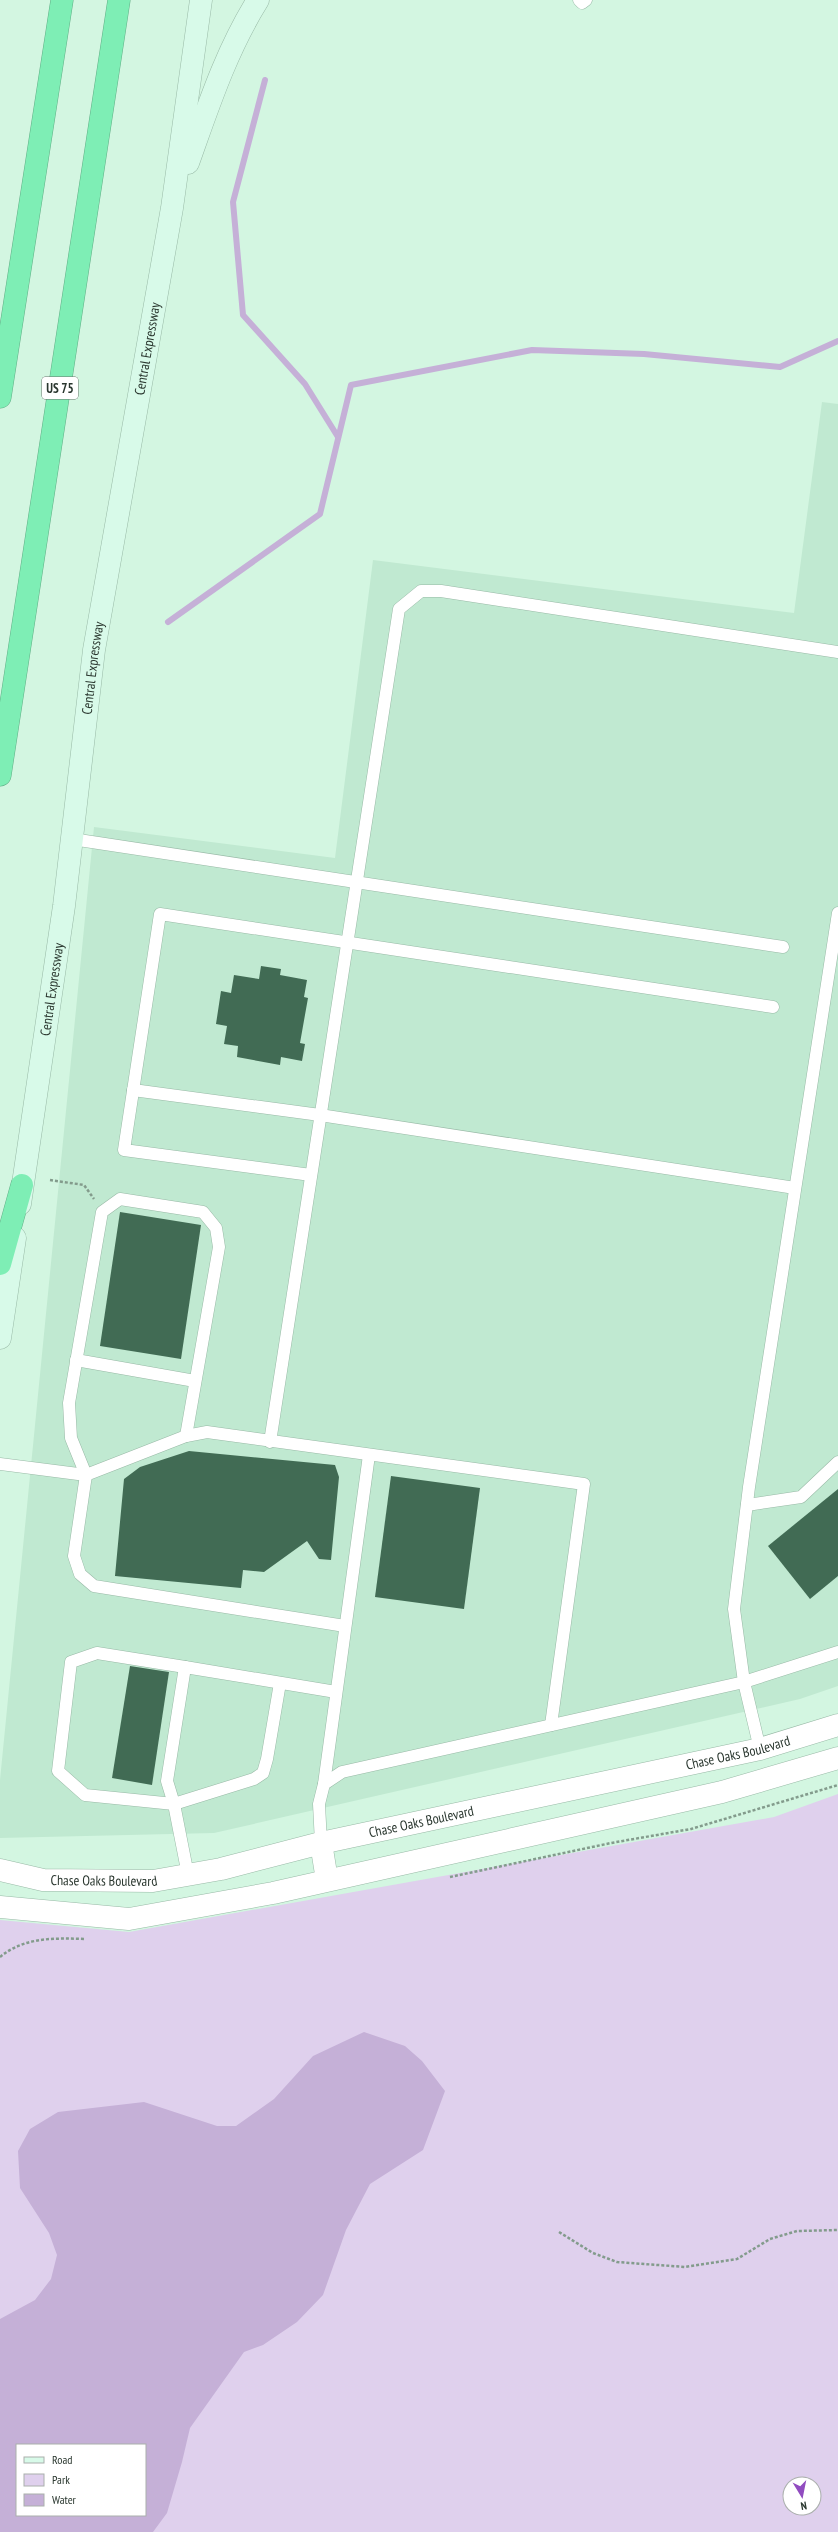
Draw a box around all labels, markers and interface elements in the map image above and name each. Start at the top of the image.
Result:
street label: Central Expressway [130,300,164,396]
road number: US 75 [42,377,78,399]
street label: Central Expressway [78,619,108,715]
street label: Central Expressway [36,941,68,1037]
street label: Chase Oaks Boulevard [684,1731,792,1774]
street label: Chase Oaks Boulevard [367,1802,475,1842]
street label: Chase Oaks Boulevard [50,1871,159,1890]
legend [16,2444,146,2516]
text: Road [52,2452,72,2467]
text: Park [52,2472,70,2487]
north arrow [782,2476,822,2516]
text: Water [52,2492,77,2507]
text: N [800,2498,808,2513]

